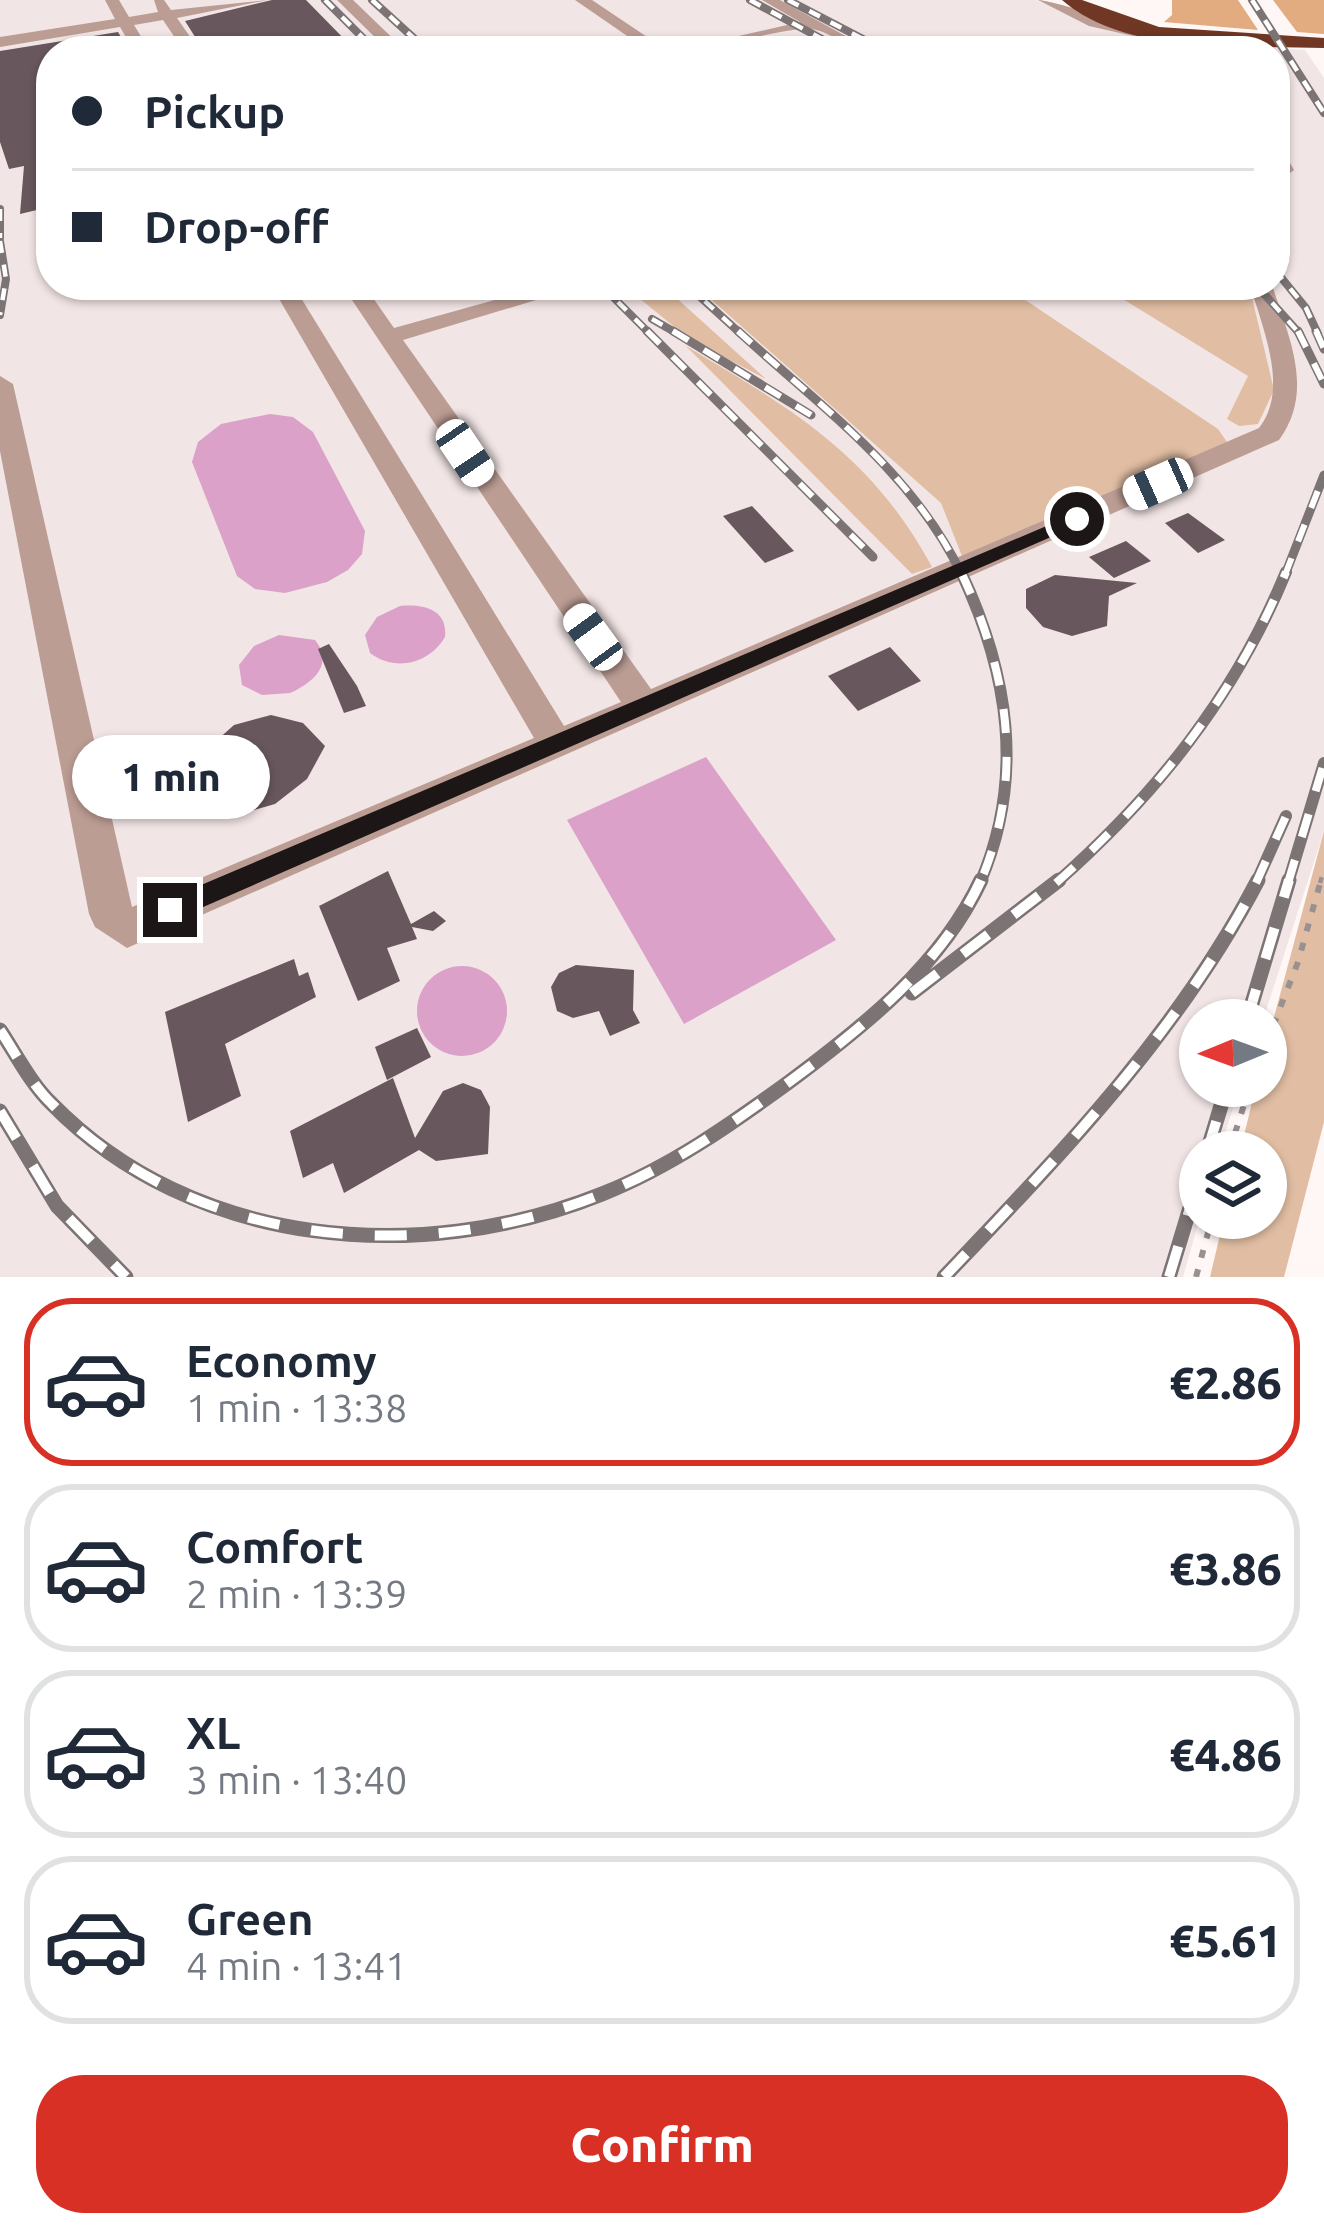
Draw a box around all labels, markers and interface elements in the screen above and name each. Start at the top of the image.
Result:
text: Pickup [144,86,285,137]
text: Drop-off [144,201,329,252]
car [430,413,500,493]
car [1118,453,1198,515]
route start [1050,492,1104,546]
car [557,597,629,677]
callout: 1 min [71,736,269,820]
text: 1 min [121,755,221,798]
route end [143,883,197,937]
north arrow [1179,999,1287,1107]
map controls [1179,999,1287,1239]
button: layers [1179,1131,1287,1239]
icon: car [42,1328,150,1436]
text: Economy [186,1335,377,1386]
text: €2.86 [1169,1357,1282,1408]
text: 1 min · 13:38 [186,1386,407,1429]
icon: car [42,1514,150,1622]
text: Comfort [186,1521,363,1572]
text: €3.86 [1169,1543,1282,1594]
text: 2 min · 13:39 [186,1572,407,1615]
icon: car [42,1700,150,1808]
text: XL [186,1707,240,1758]
text: €4.86 [1169,1729,1282,1780]
text: 3 min · 13:40 [186,1758,407,1801]
icon: car [42,1886,150,1994]
text: Green [186,1893,313,1944]
text: €5.61 [1169,1915,1282,1966]
text: 4 min · 13:41 [186,1944,407,1987]
button: Confirm [36,2075,1288,2213]

